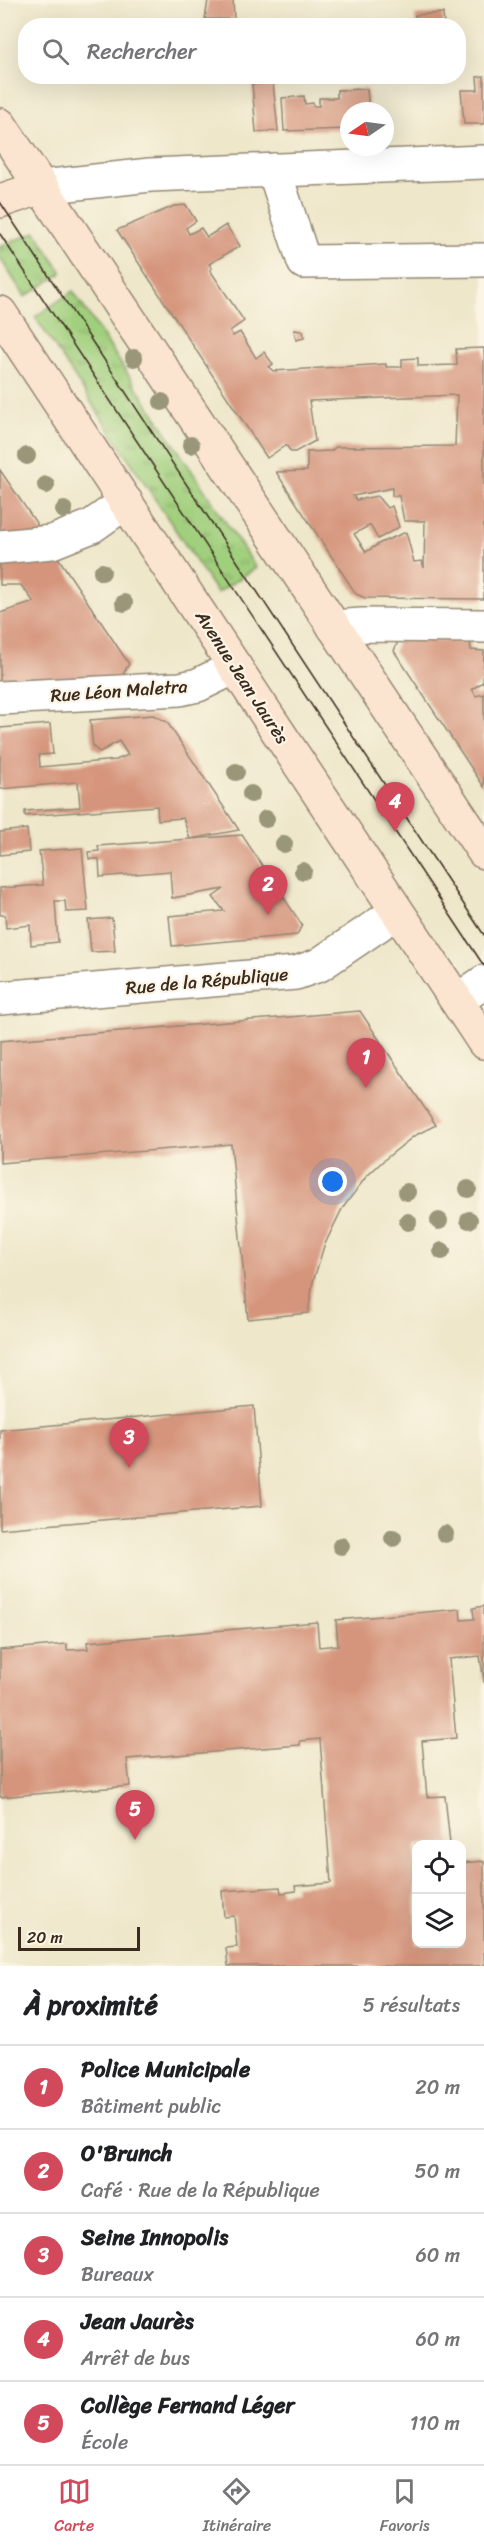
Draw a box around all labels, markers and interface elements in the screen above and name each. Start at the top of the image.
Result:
search box [18,18,466,84]
text: Rechercher [87,32,197,71]
icon: search [39,35,72,68]
north arrow [340,102,394,156]
street label: Avenue Jean Jaurès [186,603,298,751]
street label: Rue Léon Maletra [50,670,188,712]
pin: 4 [376,782,414,832]
pin: 2 [248,866,288,915]
street label: Rue de la République [124,958,290,1004]
pin: 1 [346,1038,386,1088]
your location [318,1167,347,1196]
pin: 3 [110,1418,148,1468]
pin: 5 [116,1790,154,1840]
map controls [412,1840,466,1948]
button: locate [412,1840,466,1894]
button: layers [412,1894,466,1948]
text: 20 m [27,1923,63,1952]
scale bar [18,1924,140,1952]
text: À proximité [24,1982,158,2028]
text: 5 résultats [363,1988,460,2023]
text: Police Municipale [81,2050,250,2089]
text: 1 [39,2070,48,2105]
text: 20 m [415,2070,460,2105]
text: Bâtiment public [81,2089,222,2124]
text: O'Brunch [81,2134,173,2173]
text: 2 [38,2154,49,2189]
text: 50 m [415,2154,460,2189]
text: Café · Rue de la République [81,2173,320,2208]
text: Seine Innopolis [81,2218,228,2257]
text: 3 [38,2238,49,2273]
text: 60 m [415,2238,460,2273]
text: Bureaux [81,2257,154,2292]
text: Jean Jaurès [81,2302,194,2341]
text: 4 [37,2322,50,2357]
text: 60 m [415,2322,460,2357]
text: Arrêt de bus [81,2341,190,2376]
text: Collège Fernand Léger [81,2386,295,2425]
text: 5 [37,2406,50,2441]
text: 110 m [410,2406,460,2441]
text: École [81,2425,128,2460]
tab: Carte [54,2475,94,2540]
tab: Itinéraire [203,2475,271,2540]
tab: Favoris [380,2475,430,2540]

